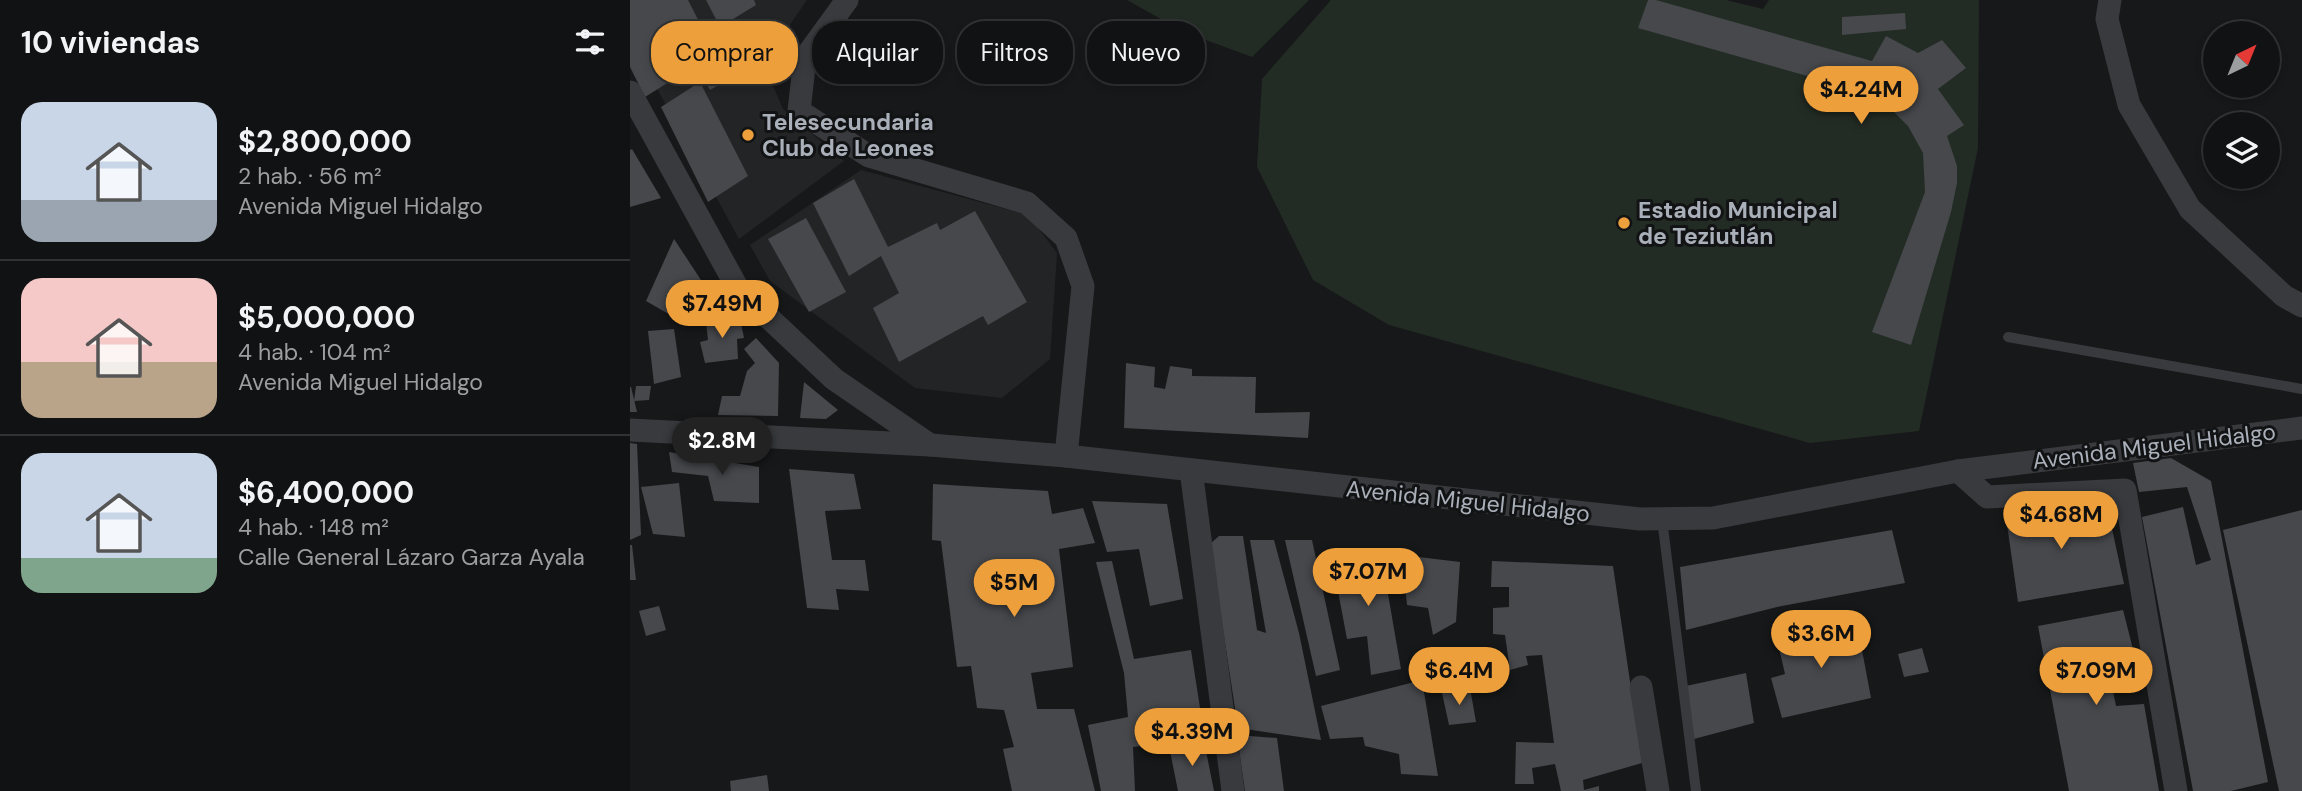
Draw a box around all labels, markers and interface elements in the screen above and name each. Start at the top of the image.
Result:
chip: Comprar [651,21,798,84]
chip: Alquilar [812,21,943,84]
chip: Filtros [957,21,1073,84]
chip: Nuevo [1087,21,1205,84]
north arrow [2203,21,2280,98]
map controls [2203,21,2280,189]
text: 10 viviendas [21,23,200,62]
icon: filters [571,23,609,61]
pin: $4.24M [1804,66,1918,126]
text: $4.24M [1819,74,1903,104]
place label: Telesecundaria Club de Leones [762,107,935,163]
button: layers [2203,112,2280,189]
text: $2,800,000 [238,122,412,161]
marker: Telesecundaria Club de Leones [740,127,756,143]
icon: home [77,130,161,214]
text: 2 hab. · 56 m² [238,161,382,191]
text: Avenida Miguel Hidalgo [238,191,483,221]
place label: Estadio Municipal de Teziutlán [1638,195,1838,251]
marker: Estadio Municipal de Teziutlán [1616,215,1632,231]
pin: $7.49M [665,280,779,340]
text: $7.49M [682,288,762,318]
text: $5,000,000 [238,298,415,337]
icon: home [77,306,161,390]
text: 4 hab. · 104 m² [238,337,391,367]
text: Avenida Miguel Hidalgo [238,367,483,397]
street label: Avenida Miguel Hidalgo [2031,416,2277,476]
pin: $2.8M [673,418,771,477]
text: $2.8M [688,425,756,455]
text: $6,400,000 [238,473,414,512]
street label: Avenida Miguel Hidalgo [1345,473,1591,529]
icon: home [77,481,161,565]
pin: $4.68M [2004,491,2118,551]
text: $4.68M [2019,499,2103,529]
text: 4 hab. · 148 m² [238,512,389,542]
text: Calle General Lázaro Garza Ayala [238,542,585,572]
pin: $7.07M [1311,548,1425,608]
text: $7.07M [1329,556,1407,586]
pin: $5M [980,560,1048,619]
text: $5M [990,567,1038,597]
pin: $3.6M [1772,610,1870,670]
text: $3.6M [1787,618,1855,648]
pin: $6.4M [1410,648,1508,707]
pin: $7.09M [2039,648,2153,707]
text: $6.4M [1425,655,1493,685]
text: $7.09M [2056,655,2136,685]
pin: $4.39M [1135,708,1249,768]
text: $4.39M [1151,716,1233,746]

